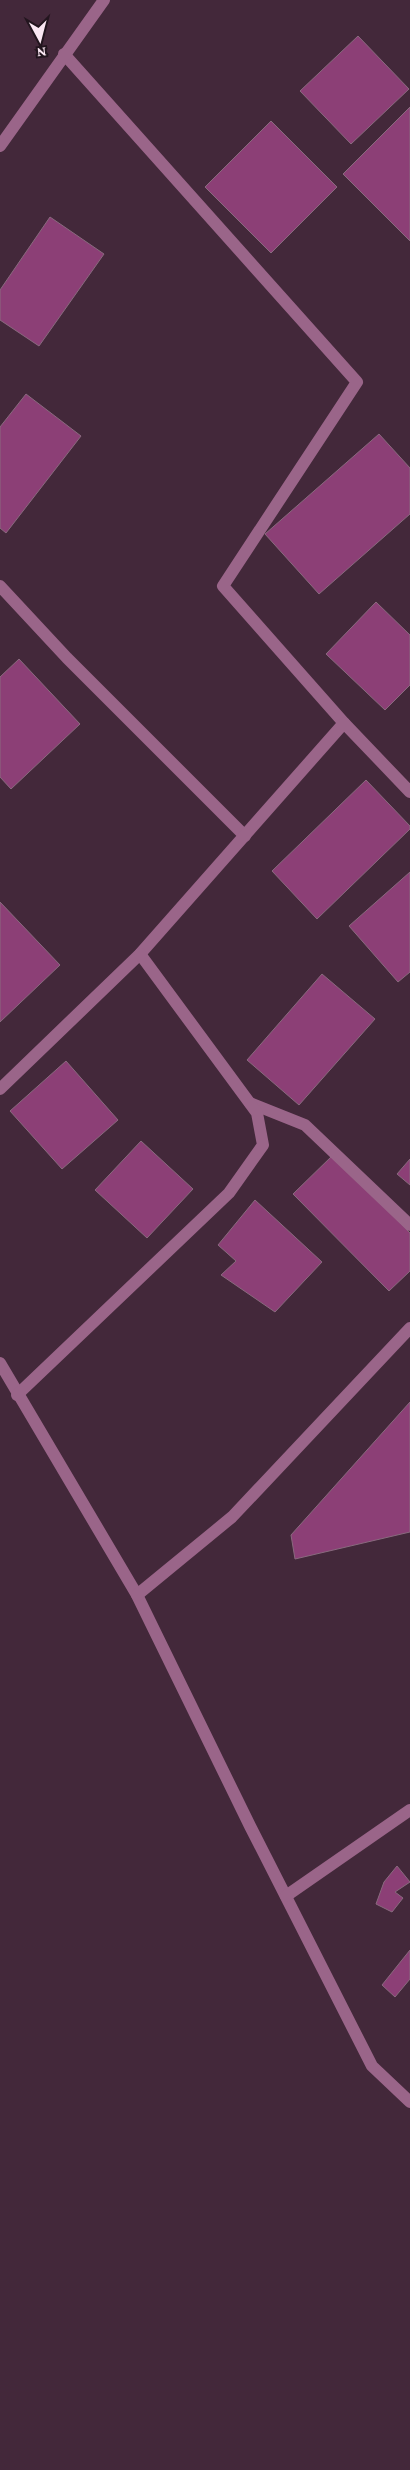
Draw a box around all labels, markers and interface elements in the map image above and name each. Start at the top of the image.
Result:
north arrow [15,15,65,65]
text: N [35,44,47,61]

